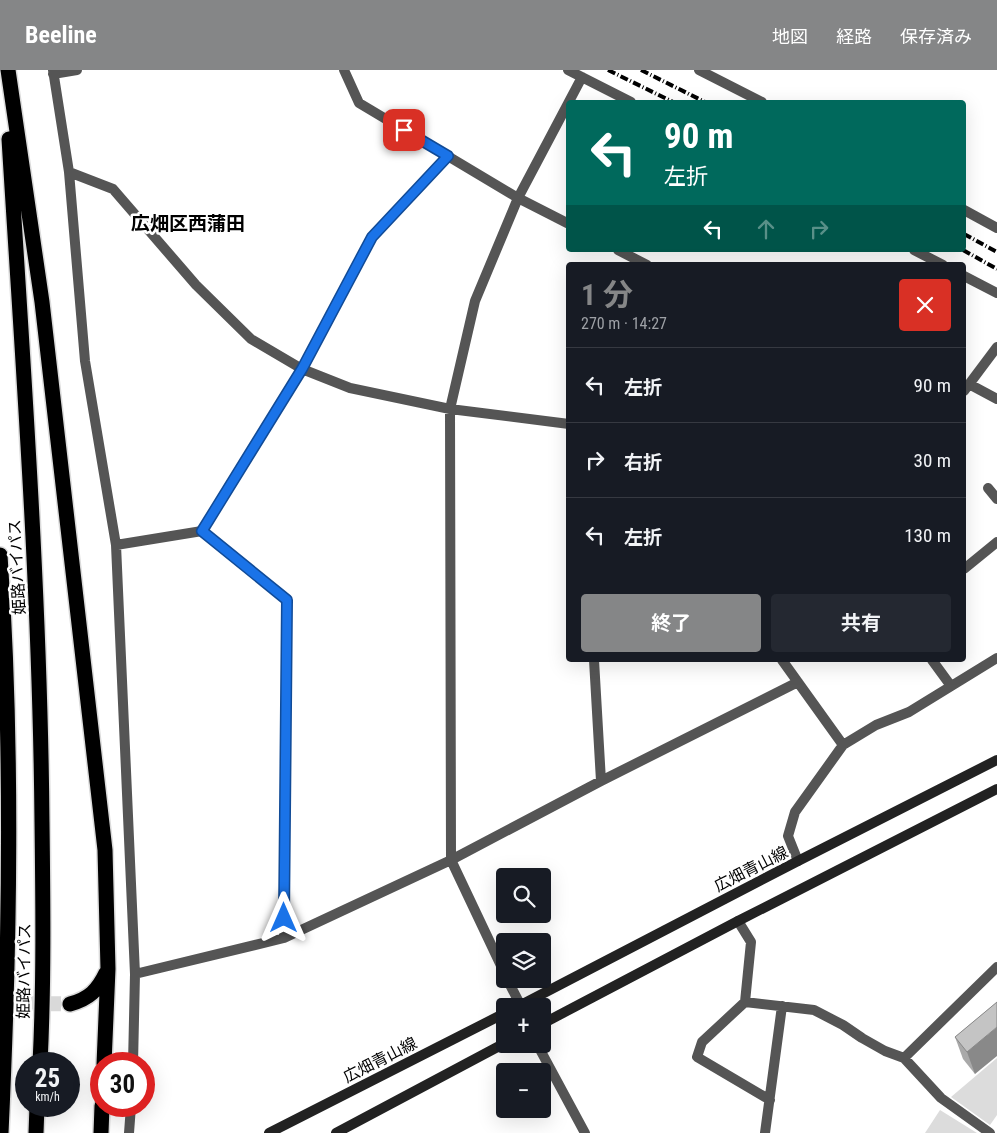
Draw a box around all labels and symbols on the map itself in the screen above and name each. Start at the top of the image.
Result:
pin [383,109,425,151]
district label: 広畑区西蒲田 [131,212,245,235]
street label: 姫路バイパス [5,519,29,615]
street label: 広畑青山線 [711,842,791,896]
position arrow [257,891,309,943]
street label: 姫路バイパス [14,923,34,1019]
street label: 広畑青山線 [340,1033,420,1087]
speed limit sign: 30 [90,1052,155,1117]

